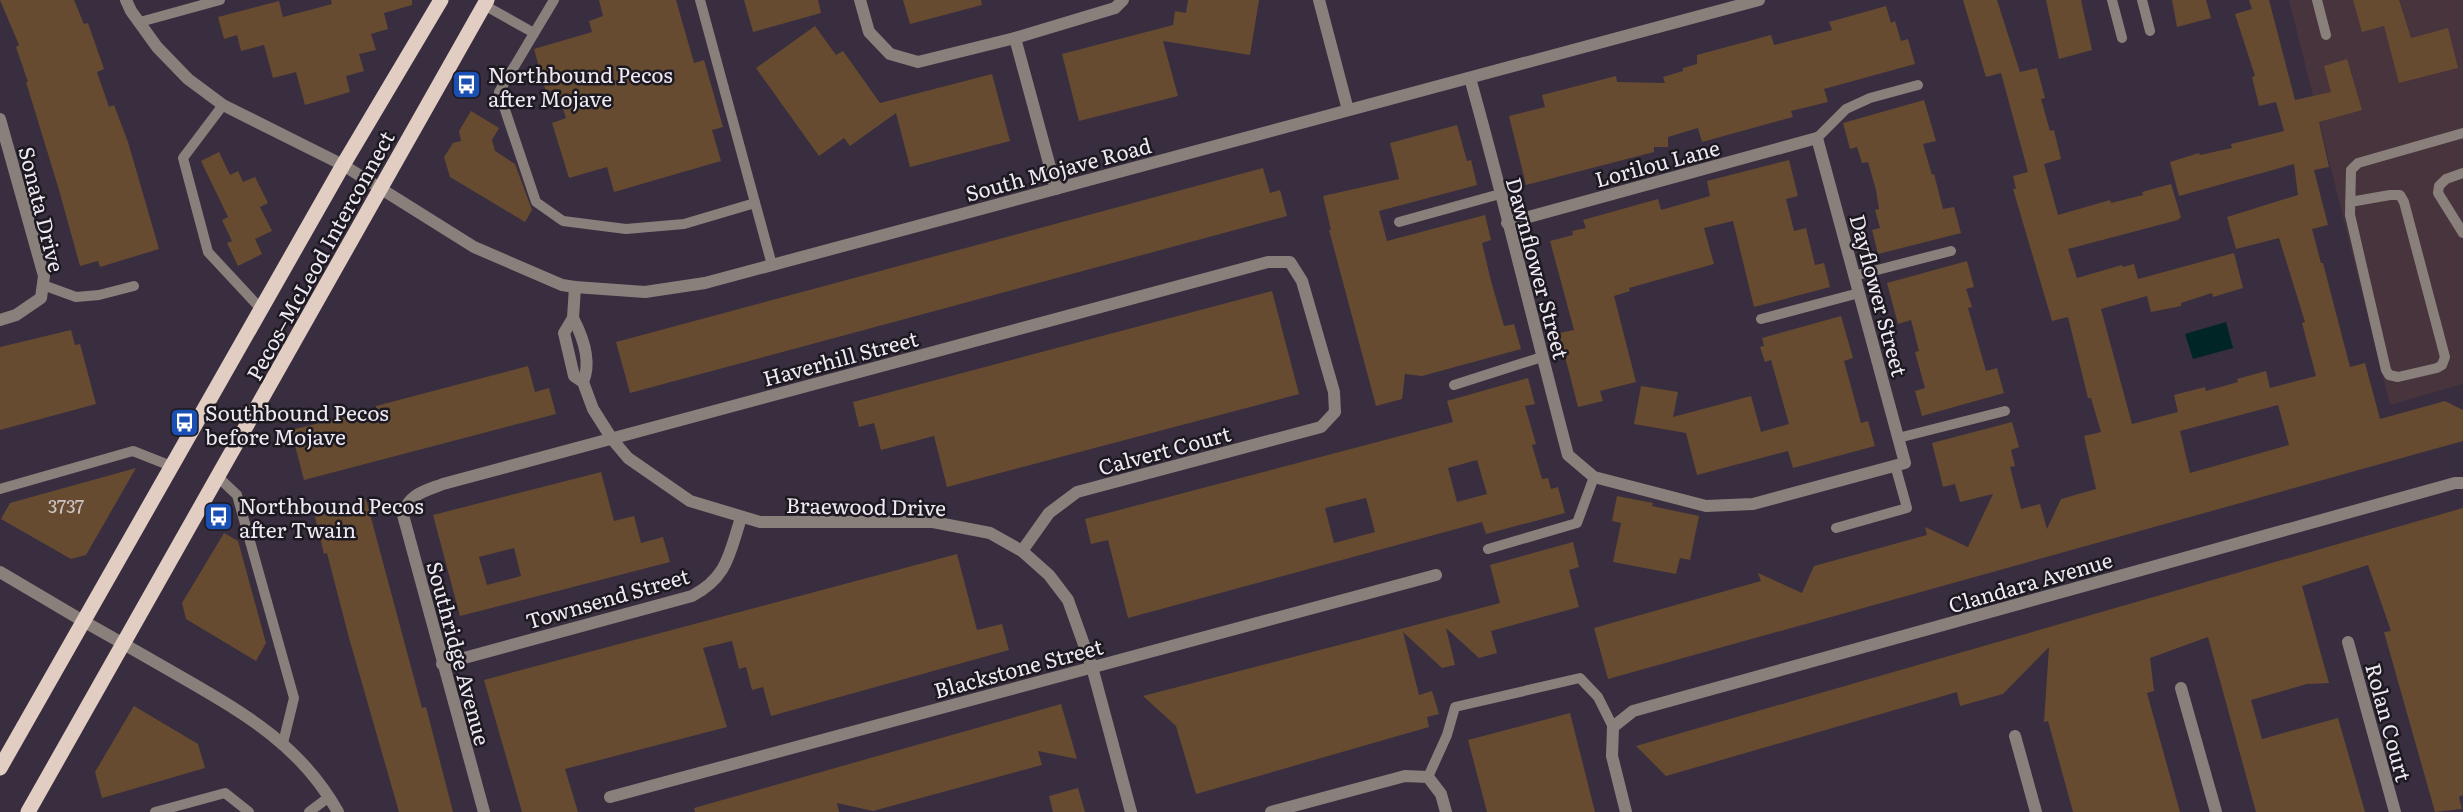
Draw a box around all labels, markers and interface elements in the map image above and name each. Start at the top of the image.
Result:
place label: Northbound Pecos after Mojave [488,58,673,113]
bus stop icon: Northbound Pecos after Mojave [451,69,483,101]
street label: Pecos–McLeod Interconnect [237,124,401,385]
street label: South Mojave Road [961,128,1155,208]
street label: Lorilou Lane [1591,130,1723,194]
street label: Sonata Drive [12,143,74,275]
street label: Dawnflower Street [1500,174,1578,363]
street label: Dayflower Street [1843,210,1917,380]
street label: Haverhill Street [759,321,922,393]
place label: Southbound Pecos before Mojave [205,396,389,451]
bus stop icon: Southbound Pecos before Mojave [168,407,200,439]
street label: Calvert Court [1094,416,1234,482]
street label: Braewood Drive [786,488,946,522]
place label: Northbound Pecos after Twain [239,489,424,544]
house number: 3737 [48,492,84,519]
bus stop icon: Northbound Pecos after Twain [202,500,234,532]
street label: Clandara Avenue [1944,543,2116,619]
street label: Southridge Avenue [420,557,500,749]
street label: Townsend Street [522,559,693,635]
street label: Blackstone Street [930,629,1107,704]
street label: Rolan Court [2359,659,2421,785]

